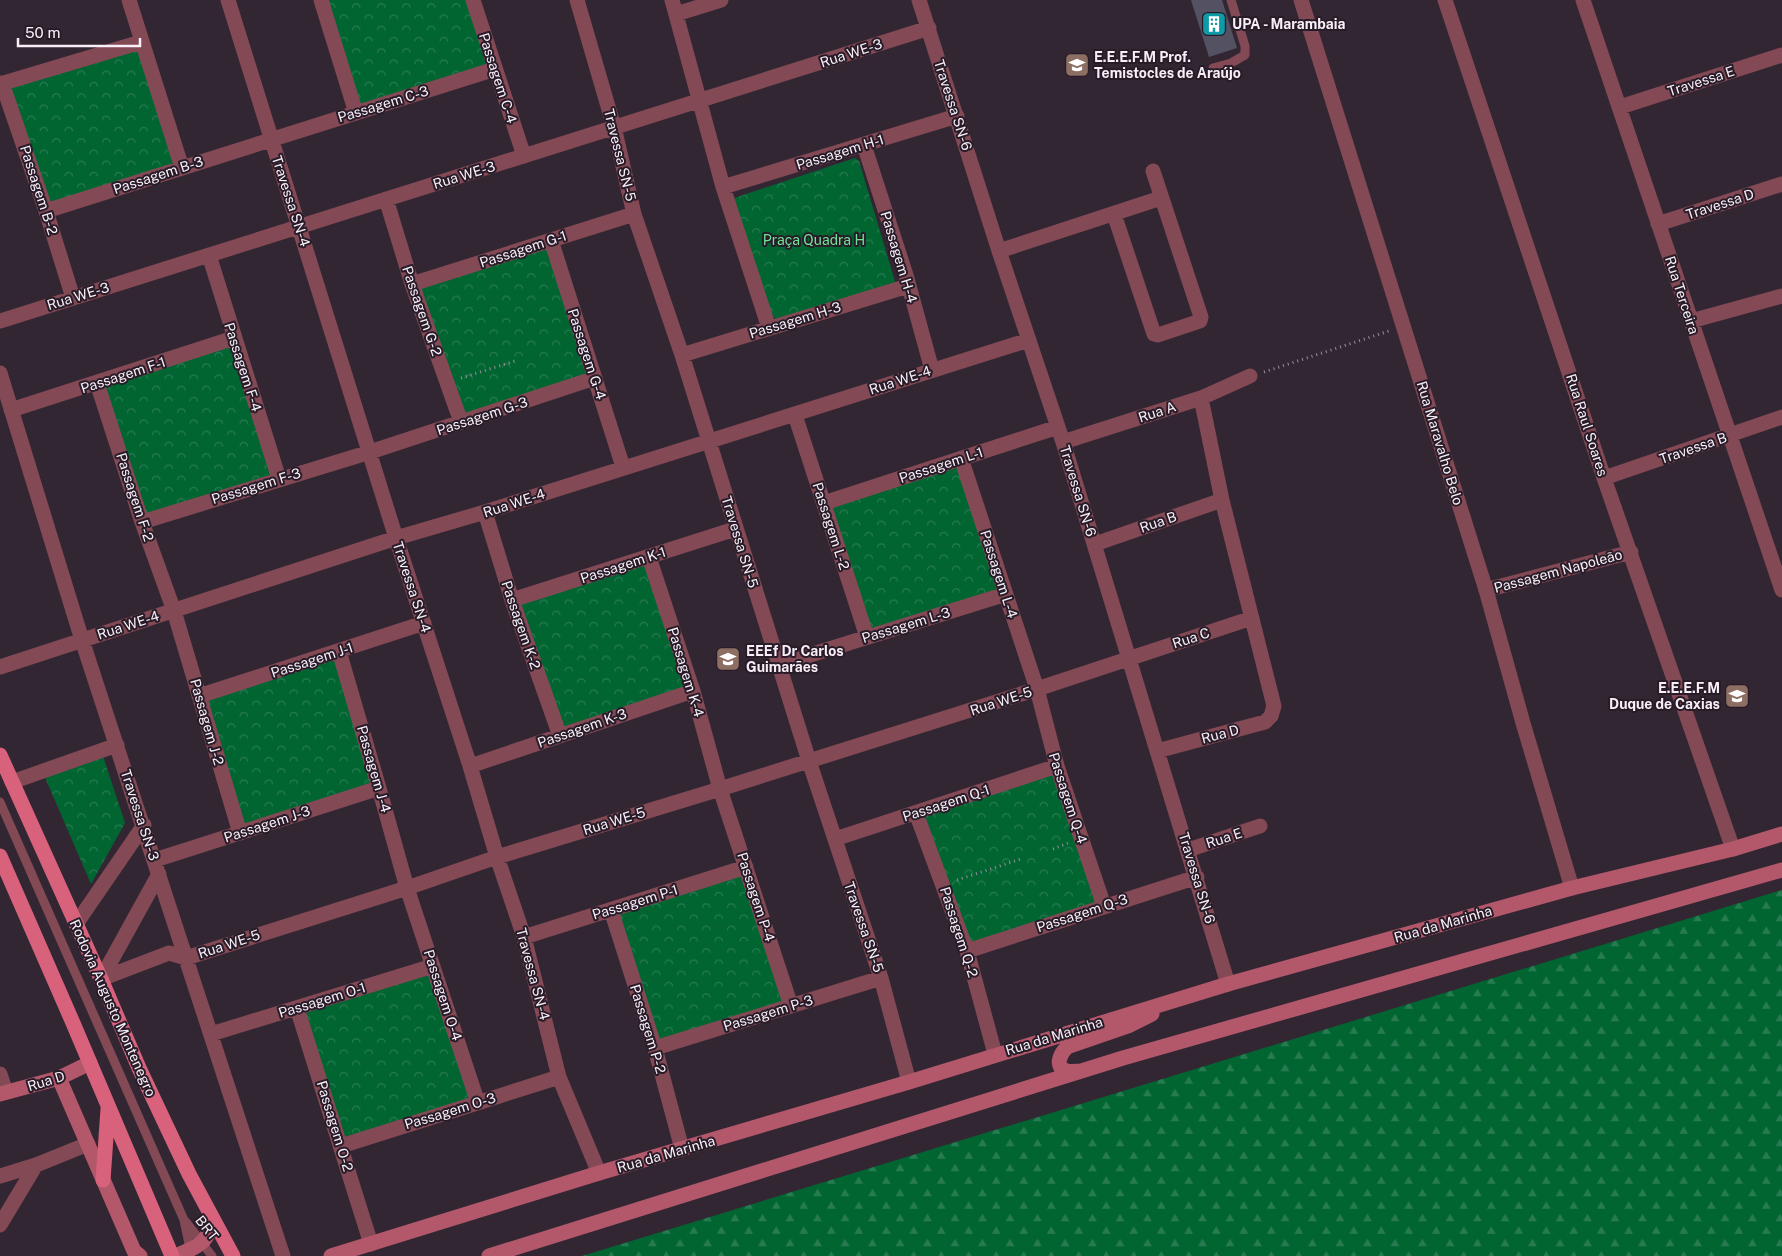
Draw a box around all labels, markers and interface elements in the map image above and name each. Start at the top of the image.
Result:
building icon: UPA - Marambaia [1201,11,1227,37]
scale bar [18,15,140,47]
place label: UPA - Marambaia [1232,16,1345,32]
text: 50 m [25,24,60,41]
street label: Passagem C-4 [476,31,520,125]
street label: Rua WE-3 [818,35,884,71]
place label: E.E.E.F.M Prof. Temistocles de Araújo [1094,49,1241,81]
school or university icon: E.E.E.F.M Prof. Temistocles de Araújo [1064,52,1090,78]
street label: Travessa SN-6 [931,58,975,153]
street label: Travessa E [1666,63,1736,99]
street label: Passagem C-3 [336,83,430,125]
street label: Travessa SN-5 [601,107,639,203]
street label: Passagem H-1 [794,131,886,173]
street label: Passagem B-2 [17,143,61,237]
street label: Passagem B-3 [111,153,205,197]
street label: Travessa SN-4 [269,154,313,249]
street label: Rua WE-3 [431,158,497,192]
street label: Travessa D [1684,186,1756,222]
street label: Passagem H-4 [877,209,921,305]
street label: Passagem G-1 [477,227,569,271]
park label: Praça Quadra H [763,232,865,248]
street label: Rua Terceira [1662,254,1702,336]
street label: Passagem G-2 [399,264,445,358]
street label: Rua WE-3 [45,279,111,313]
street label: Passagem H-3 [747,298,843,342]
street label: Passagem G-4 [565,307,609,402]
street label: Passagem F-4 [221,320,265,414]
street label: Passagem F-1 [78,354,168,396]
street label: Rua WE-4 [867,362,933,398]
street label: Rua Raul Soares [1563,372,1611,478]
street label: Rua Maravalho Belo [1414,379,1466,507]
street label: Passagem G-3 [435,394,530,438]
street label: Rua A [1136,398,1178,426]
street label: Travessa B [1657,429,1729,467]
street label: Travessa SN-6 [1057,443,1100,539]
street label: Passagem L-1 [897,444,985,486]
street label: Passagem F-2 [113,451,157,543]
street label: Passagem F-3 [209,465,303,507]
street label: Passagem L-2 [809,480,853,572]
street label: Rua WE-4 [481,485,547,521]
street label: Travessa SN-5 [718,494,762,590]
street label: Rua B [1137,508,1179,536]
street label: Passagem L-4 [977,528,1021,620]
street label: Travessa SN-4 [390,540,434,635]
street label: Passagem K-1 [578,544,668,586]
street label: Passagem Napoleão [1492,546,1624,596]
street label: Passagem K-2 [498,579,544,671]
street label: Passagem L-3 [860,604,952,646]
street label: Rua WE-4 [95,607,161,643]
street label: Rua C [1170,624,1212,652]
street label: Passagem K-4 [665,625,707,719]
street label: Passagem J-1 [269,639,355,681]
place label: EEEf Dr Carlos Guimarães [746,643,844,675]
school or university icon: EEEf Dr Carlos Guimarães [715,646,741,672]
street label: Passagem J-2 [187,677,227,767]
place label: E.E.E.F.M Duque de Caxias [1609,680,1720,712]
street label: Rua WE-5 [968,683,1034,719]
school or university icon: E.E.E.F.M Duque de Caxias [1724,683,1750,709]
street label: Passagem K-3 [535,705,629,751]
street label: Rua D [1199,721,1241,747]
street label: Passagem J-4 [354,724,394,815]
street label: Passagem Q-4 [1046,750,1090,846]
street label: Travessa SN-3 [118,767,162,863]
street label: Passagem Q-1 [900,781,992,825]
street label: Passagem J-3 [222,802,312,845]
street label: Rua WE-5 [581,804,647,838]
street label: Rua E [1204,825,1244,851]
street label: Travessa SN-6 [1176,830,1219,926]
street label: Passagem P-4 [734,850,778,944]
street label: Travessa SN-5 [841,880,887,974]
street label: Passagem P-1 [590,881,680,923]
street label: Passagem Q-2 [937,885,981,979]
street label: Passagem Q-3 [1034,891,1130,935]
street label: Rua da Marinha [1392,902,1494,946]
street label: Rodovia Augusto Montenegro [67,917,159,1099]
street label: Rua WE-5 [196,926,262,962]
street label: Travessa SN-4 [513,926,553,1022]
street label: Passagem O-4 [421,948,465,1043]
street label: Passagem O-1 [276,979,368,1021]
street label: Passagem P-2 [627,982,669,1076]
street label: Passagem P-3 [721,992,815,1034]
street label: Rua da Marinha [1003,1014,1105,1058]
street label: Rua D [25,1068,67,1094]
street label: Passagem O-2 [314,1079,356,1173]
street label: Passagem O-3 [402,1089,498,1132]
street label: Rua da Marinha [615,1132,717,1176]
street label: BRT [192,1212,222,1244]

